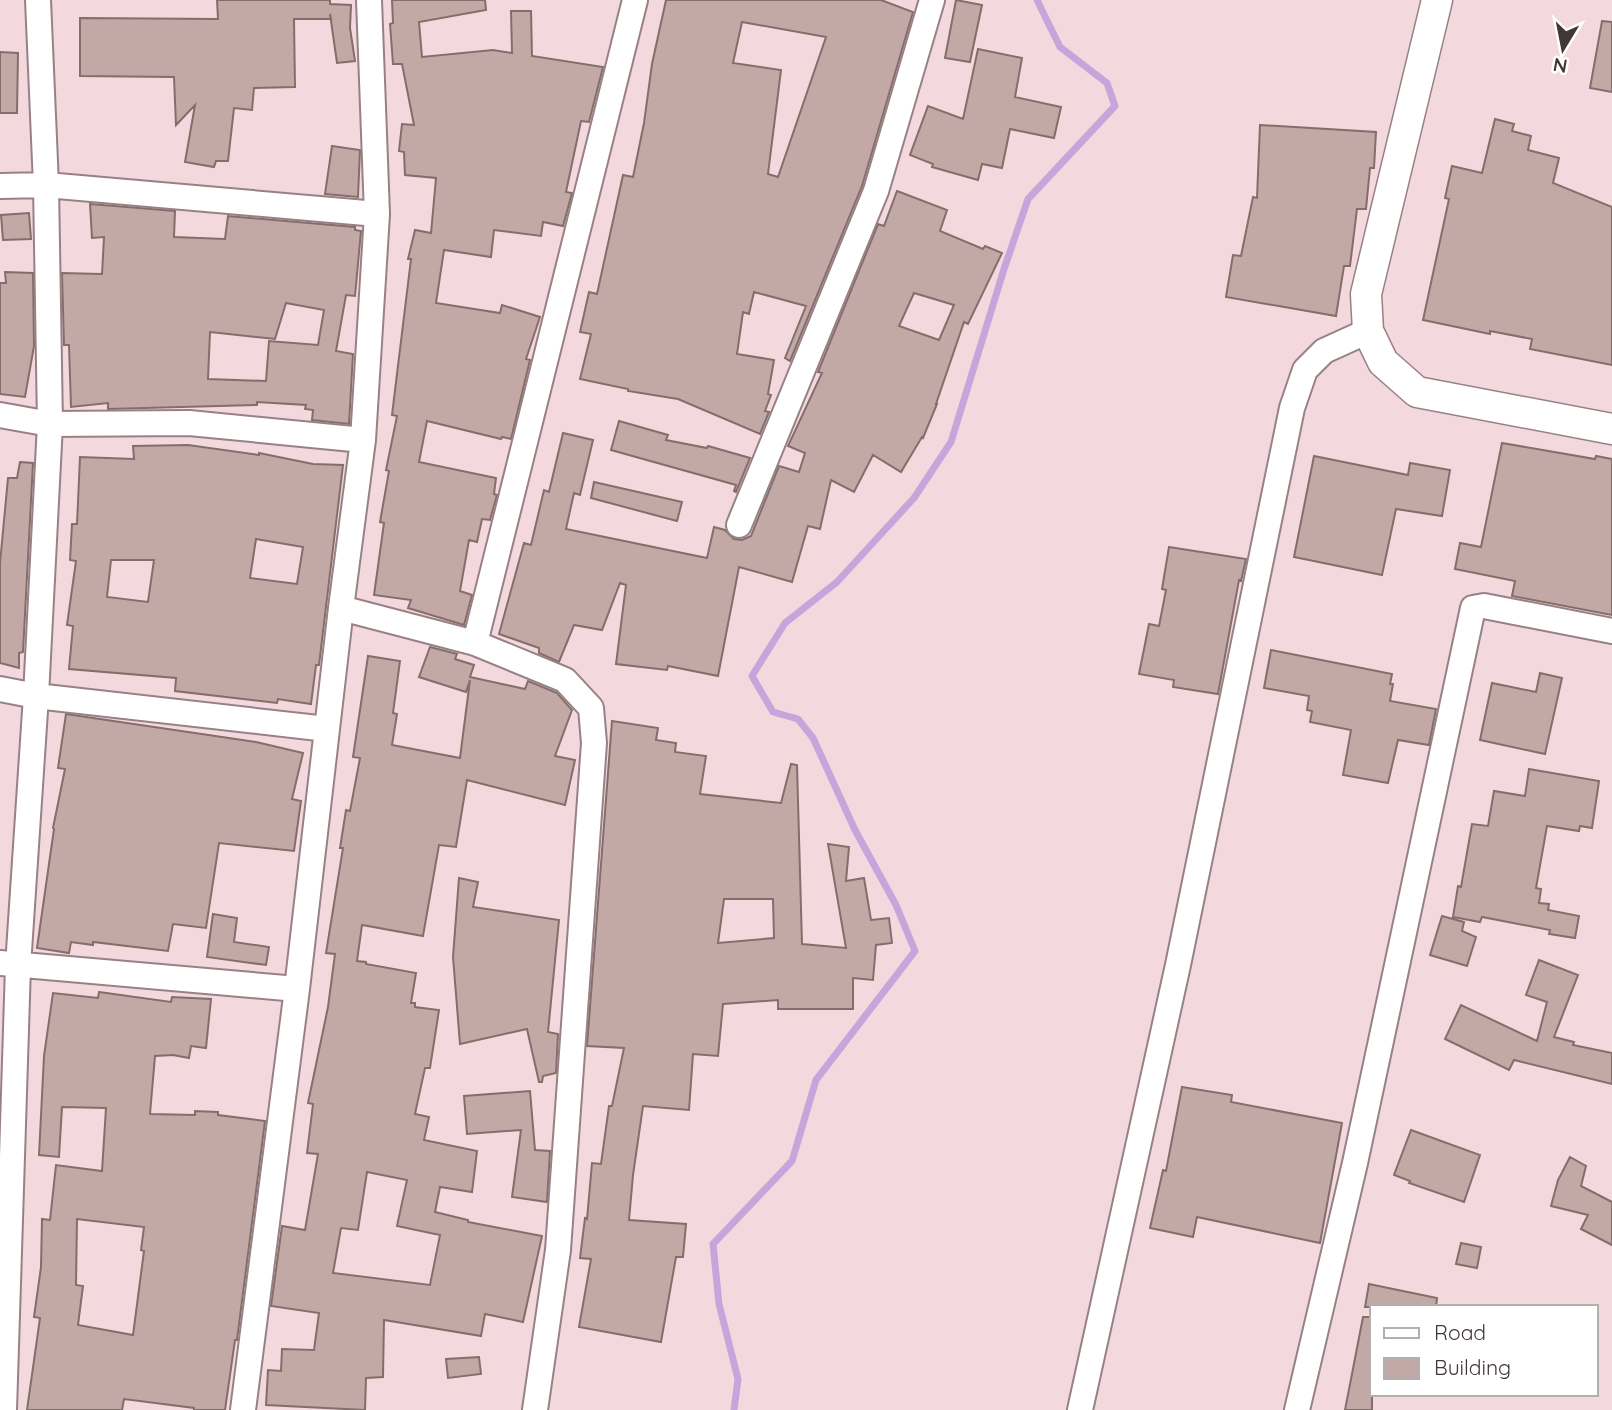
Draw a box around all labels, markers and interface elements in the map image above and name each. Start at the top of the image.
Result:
north arrow [1528,14,1598,84]
text: N [1551,53,1569,79]
legend [1370,1305,1598,1396]
text: Road [1434,1319,1486,1345]
text: Building [1434,1354,1511,1380]

